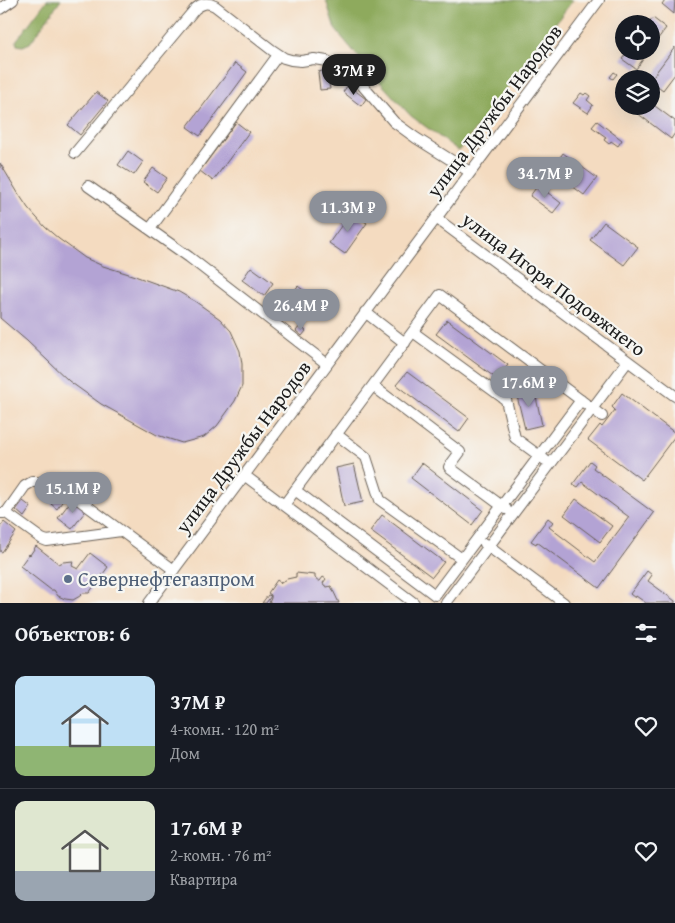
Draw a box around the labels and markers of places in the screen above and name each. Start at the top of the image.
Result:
pin: 37M ₽ [319,54,389,96]
pin: 34.7M ₽ [499,156,591,199]
pin: 11.3M ₽ [302,190,394,233]
pin: 26.4M ₽ [255,288,347,331]
pin: 17.6M ₽ [483,366,575,408]
pin: 15.1M ₽ [27,472,119,514]
place label: Севернефтегазпром [78,564,255,593]
marker: Севернефтегазпром [62,573,74,585]

